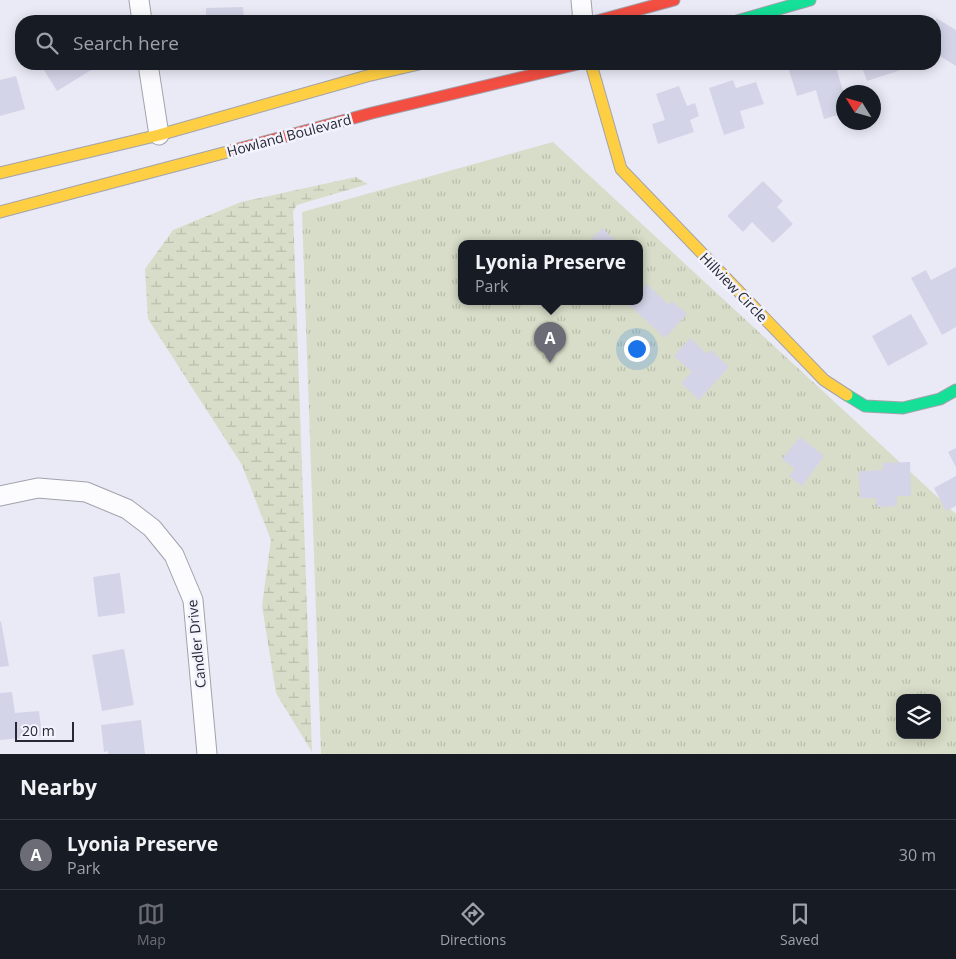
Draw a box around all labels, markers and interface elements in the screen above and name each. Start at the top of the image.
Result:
search box [15,15,941,70]
icon: search [33,29,61,57]
text: Search here [73,30,179,56]
north arrow [836,85,881,130]
street label: Howland Boulevard [225,109,353,161]
popup [458,240,643,305]
street label: Hillview Circle [696,248,772,326]
text: Lyonia Preserve [475,249,626,275]
text: Park [475,275,508,297]
pin: A [534,322,566,363]
your location [624,336,650,362]
street label: Candler Drive [182,599,210,689]
map controls [896,694,941,739]
button: layers [896,694,941,739]
scale bar [15,719,74,742]
text: 20 m [22,721,55,740]
text: Nearby [20,773,97,801]
text: Lyonia Preserve [67,831,218,857]
text: A [30,844,42,866]
text: 30 m [899,844,936,866]
text: Park [67,857,100,879]
tab: Map [137,900,166,949]
tab: Directions [440,900,506,949]
tab: Saved [780,900,819,949]

